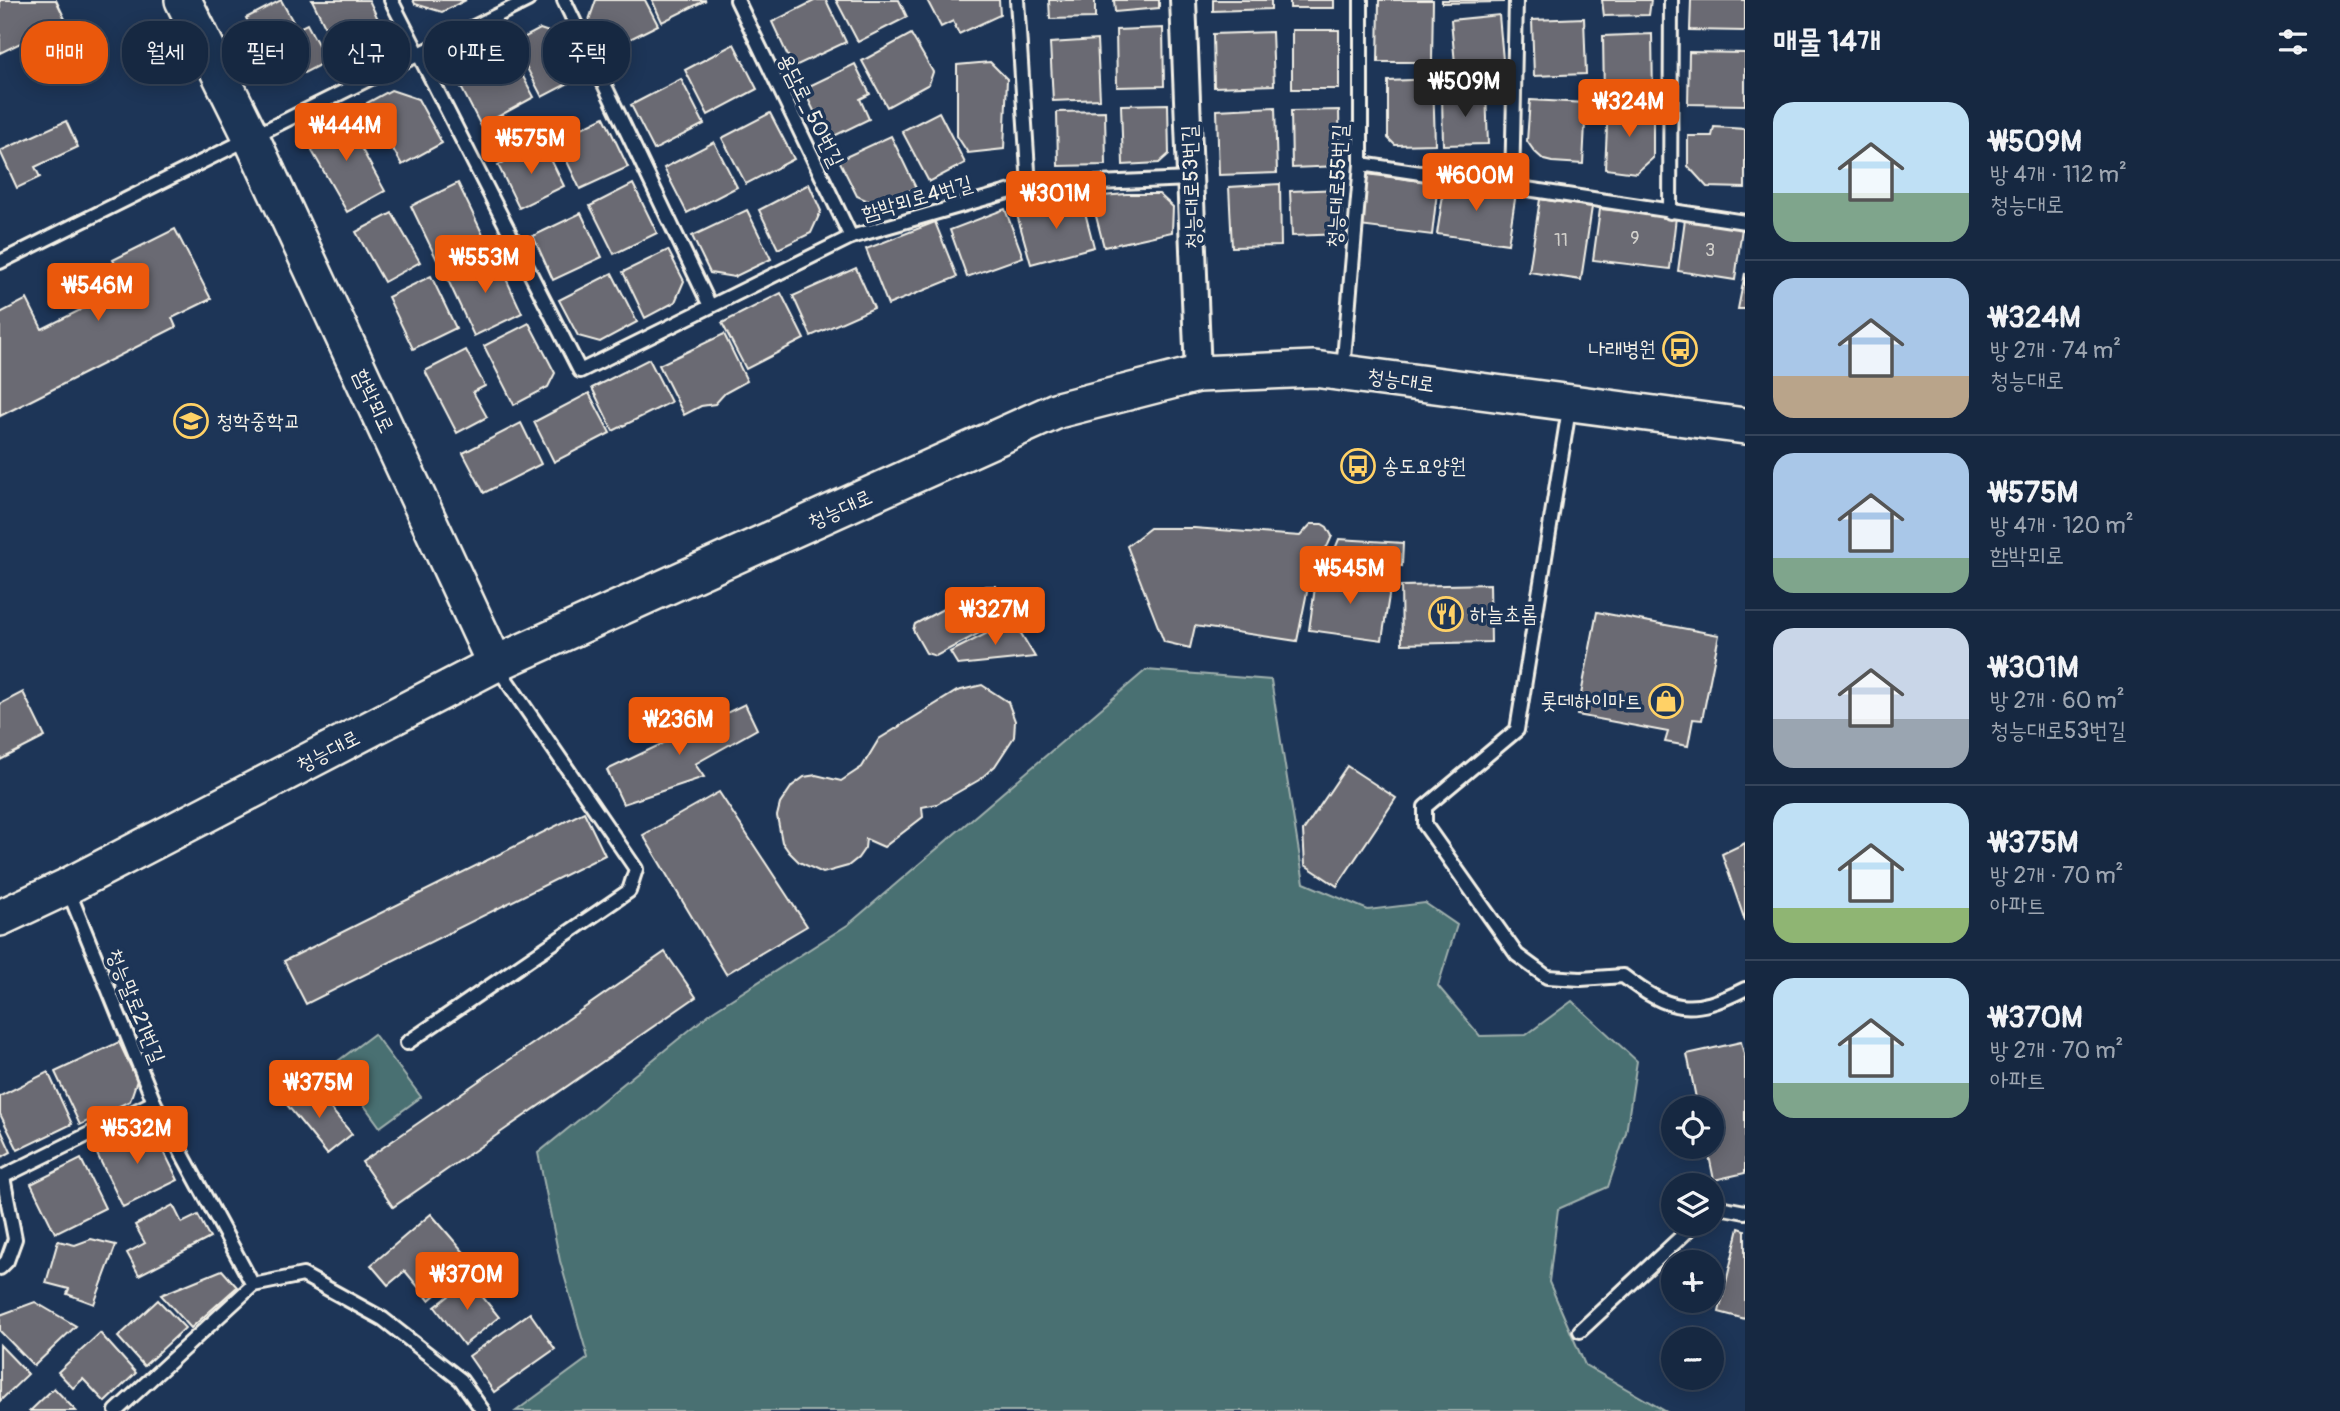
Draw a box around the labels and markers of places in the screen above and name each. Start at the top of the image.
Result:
pin: ₩509M [1416,60,1514,119]
pin: ₩324M [1580,80,1678,139]
pin: ₩444M [297,104,395,163]
pin: ₩575M [482,116,580,176]
pin: ₩600M [1427,154,1525,213]
pin: ₩301M [1007,172,1105,231]
pin: ₩553M [436,236,534,295]
pin: ₩546M [49,264,147,323]
bus stop icon: 나래병원 [1661,330,1699,368]
place label: 나래병원 [1588,336,1656,363]
school or university icon: 청학중학교 [172,402,210,440]
place label: 청학중학교 [216,408,301,435]
bus stop icon: 송도요양원 [1339,447,1377,485]
place label: 송도요양원 [1382,453,1467,480]
pin: ₩545M [1301,546,1399,606]
pin: ₩327M [946,588,1044,647]
restaurant icon: 하늘초롬 [1427,595,1465,633]
place label: 하늘초롬 [1470,601,1538,628]
shop icon: 롯데하이마트 [1647,682,1685,720]
place label: 롯데하이마트 [1541,688,1642,715]
pin: ₩236M [630,698,728,757]
pin: ₩375M [270,1060,368,1120]
pin: ₩532M [88,1106,186,1166]
pin: ₩370M [418,1252,516,1312]

